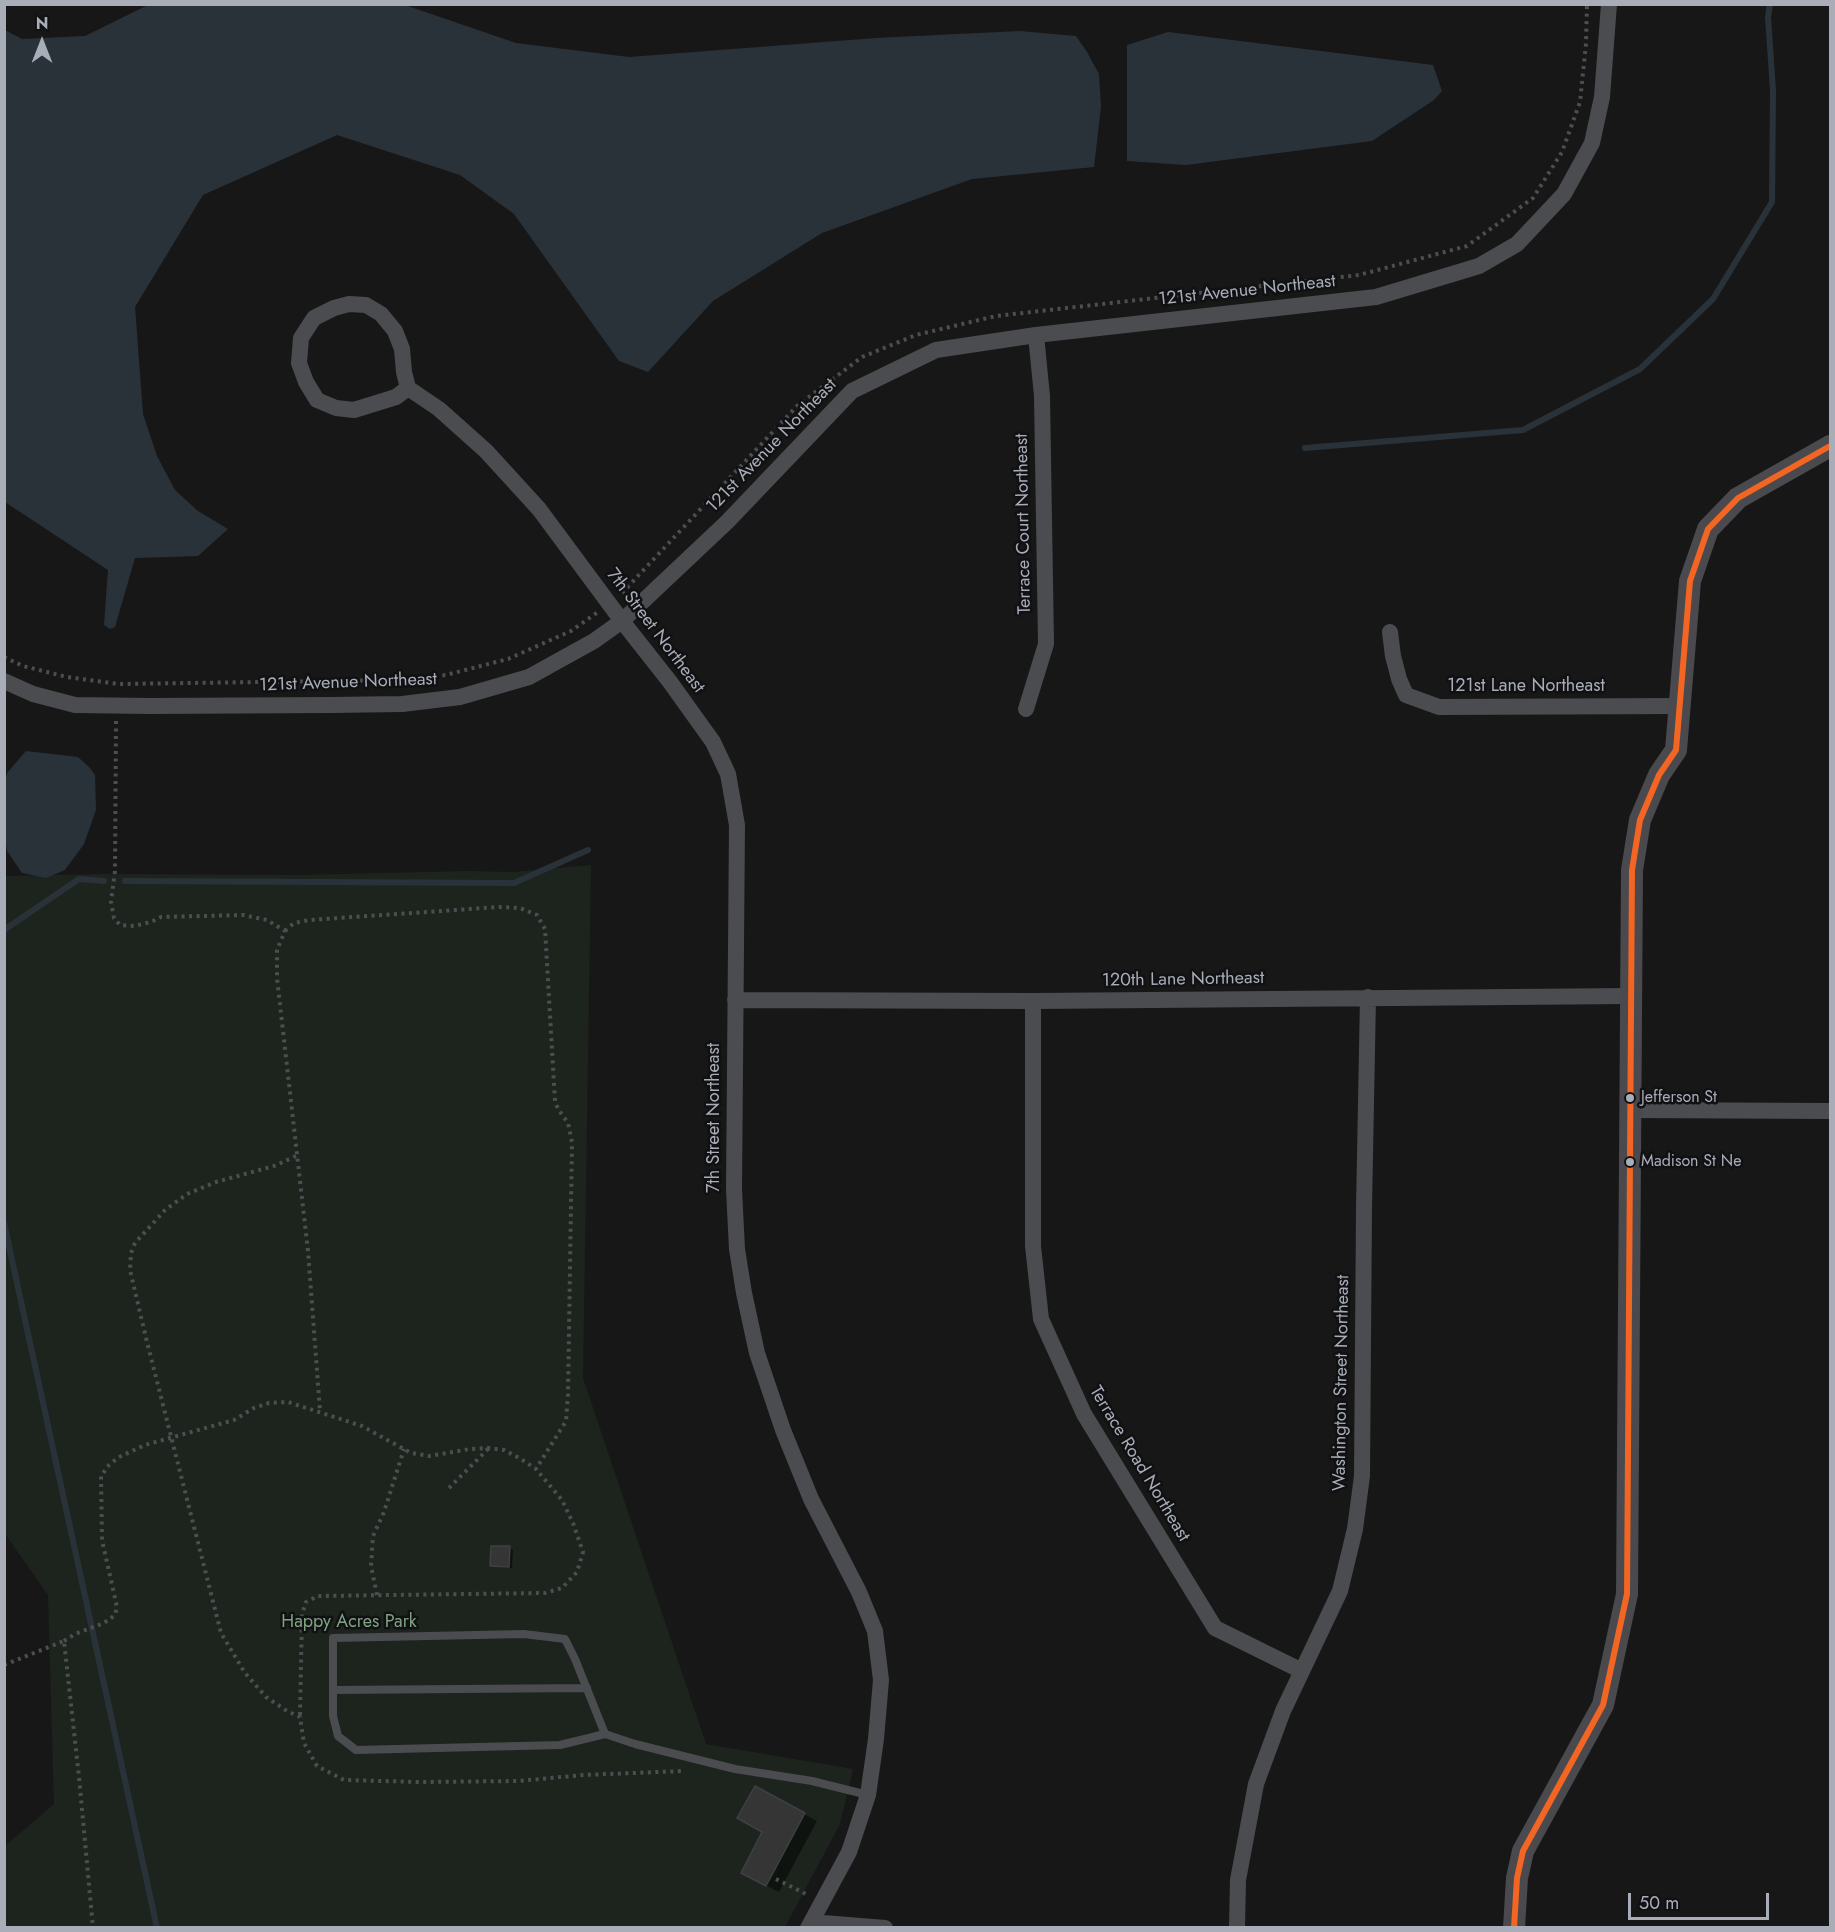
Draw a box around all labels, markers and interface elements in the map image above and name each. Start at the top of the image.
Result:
north arrow [12,12,72,72]
text: N [36,12,48,35]
street label: 121st Avenue Northeast [1157,271,1337,311]
street label: 121st Avenue Northeast [702,374,842,518]
street label: Terrace Court Northeast [1012,433,1036,615]
street label: 7th Street Northeast [601,565,709,697]
street label: 121st Avenue Northeast [259,669,437,697]
street label: 121st Lane Northeast [1447,676,1605,698]
street label: 120th Lane Northeast [1102,968,1264,992]
street label: 7th Street Northeast [704,1043,726,1193]
place label: Jefferson St [1641,1088,1717,1108]
marker: Jefferson St [1624,1092,1636,1104]
place label: Madison St Ne [1641,1152,1741,1172]
marker: Madison St Ne [1624,1156,1636,1168]
street label: Washington Street Northeast [1329,1275,1355,1491]
street label: Terrace Road Northeast [1084,1382,1194,1546]
park label: Happy Acres Park [281,1612,417,1634]
scale bar [1631,1881,1772,1919]
text: 50 m [1639,1890,1679,1916]

